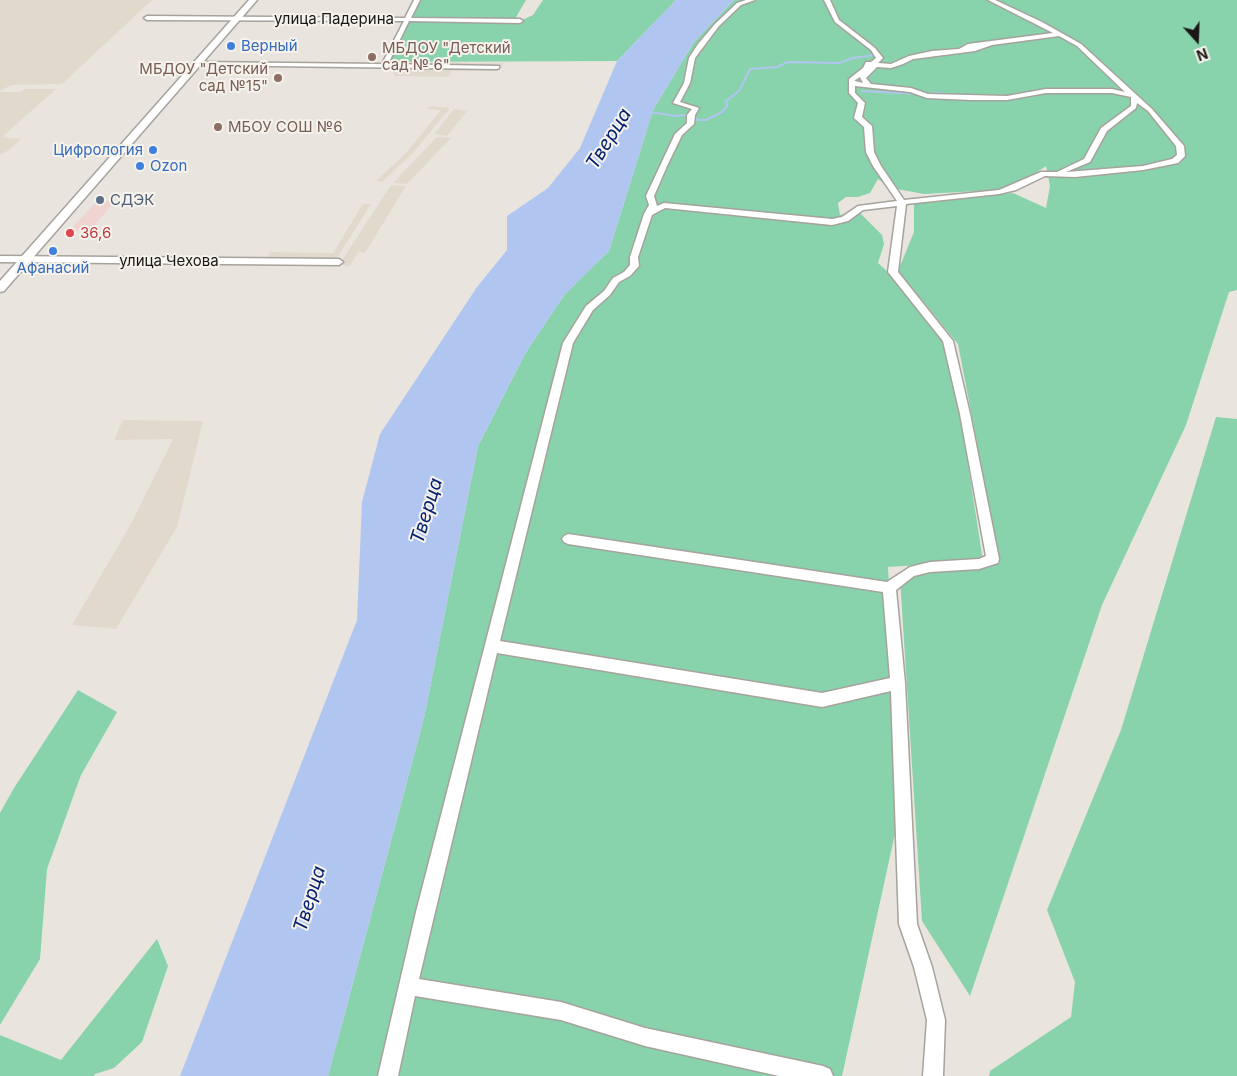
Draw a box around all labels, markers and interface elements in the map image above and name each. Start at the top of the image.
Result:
street label: улица Падерина [274,10,394,28]
north arrow [1172,15,1222,65]
place label: Верный [241,37,298,55]
place label: МБДОУ "Детский сад № 6" [382,39,511,74]
marker: Верный [225,40,237,52]
text: N [1194,45,1210,64]
marker: МБДОУ "Детский сад № 6" [366,51,378,63]
place label: МБДОУ "Детский сад №15" [139,60,268,95]
marker: МБДОУ "Детский сад №15" [272,72,284,84]
water label: Тверца [581,104,637,174]
place label: МБОУ СОШ №6 [228,118,343,136]
marker: МБОУ СОШ №6 [212,121,224,133]
place label: Цифрология [53,141,143,159]
marker: Цифрология [147,144,159,156]
place label: Ozon [150,157,187,175]
marker: Ozon [134,160,146,172]
place label: СДЭК [110,191,154,209]
marker: СДЭК [94,194,106,206]
place label: 36,6 [80,224,111,242]
marker: 36,6 [64,227,76,239]
marker: Афанасий [47,245,59,257]
street label: улица Чехова [119,252,219,270]
place label: Афанасий [17,259,89,277]
water label: Тверца [406,475,448,547]
water label: Тверца [289,863,331,935]

